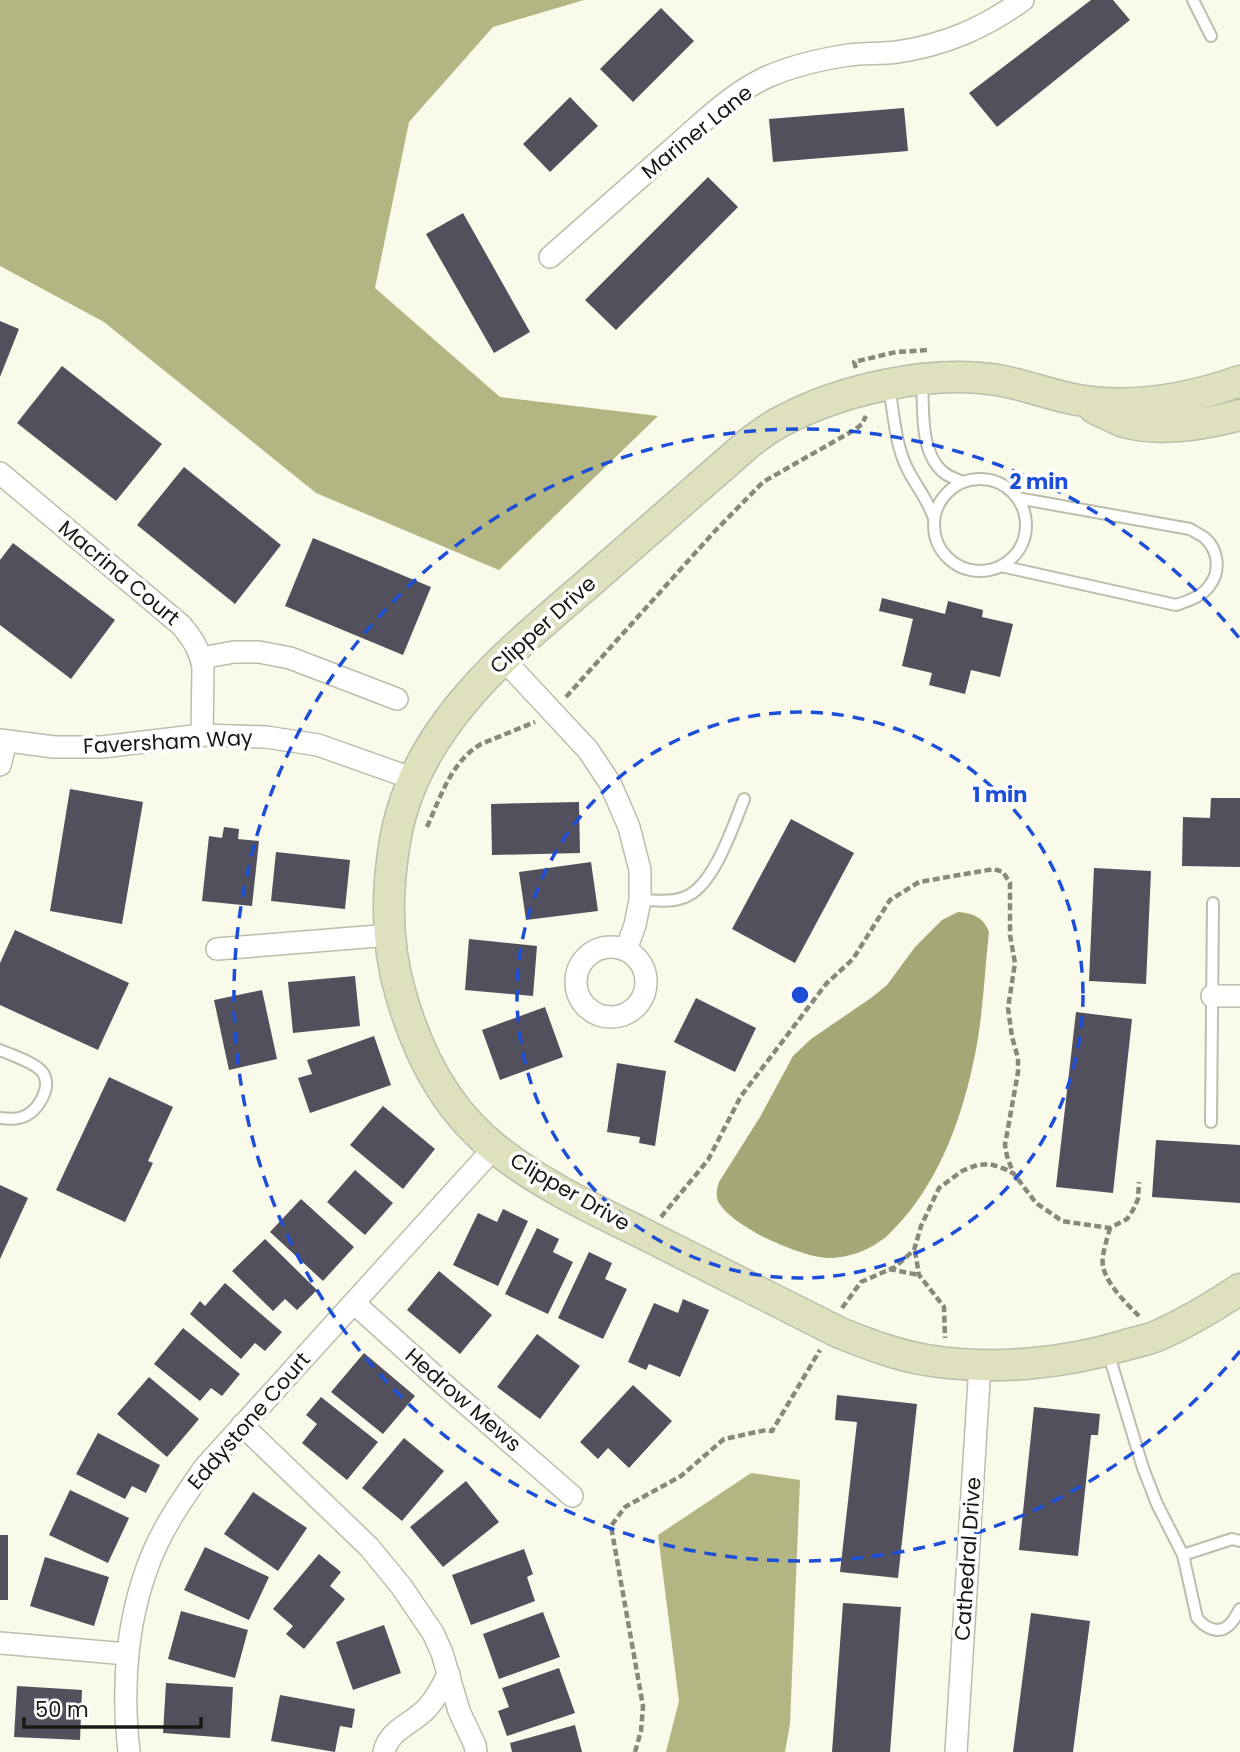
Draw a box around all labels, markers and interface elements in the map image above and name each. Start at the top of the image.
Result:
street label: Mariner Lane [635,78,758,185]
text: 2 min [1009,467,1069,496]
street label: Macrina Court [53,513,186,632]
street label: Clipper Drive [483,569,602,680]
street label: Faversham Way [82,723,254,760]
text: 1 min [973,780,1027,809]
centre of rings [788,983,812,1007]
street label: Clipper Drive [505,1145,636,1238]
street label: Hedrow Mews [399,1341,528,1458]
street label: Eddystone Court [181,1346,317,1496]
street label: Cathedral Drive [947,1476,988,1642]
scale bar [24,1686,201,1730]
text: 50 m [35,1695,89,1724]

